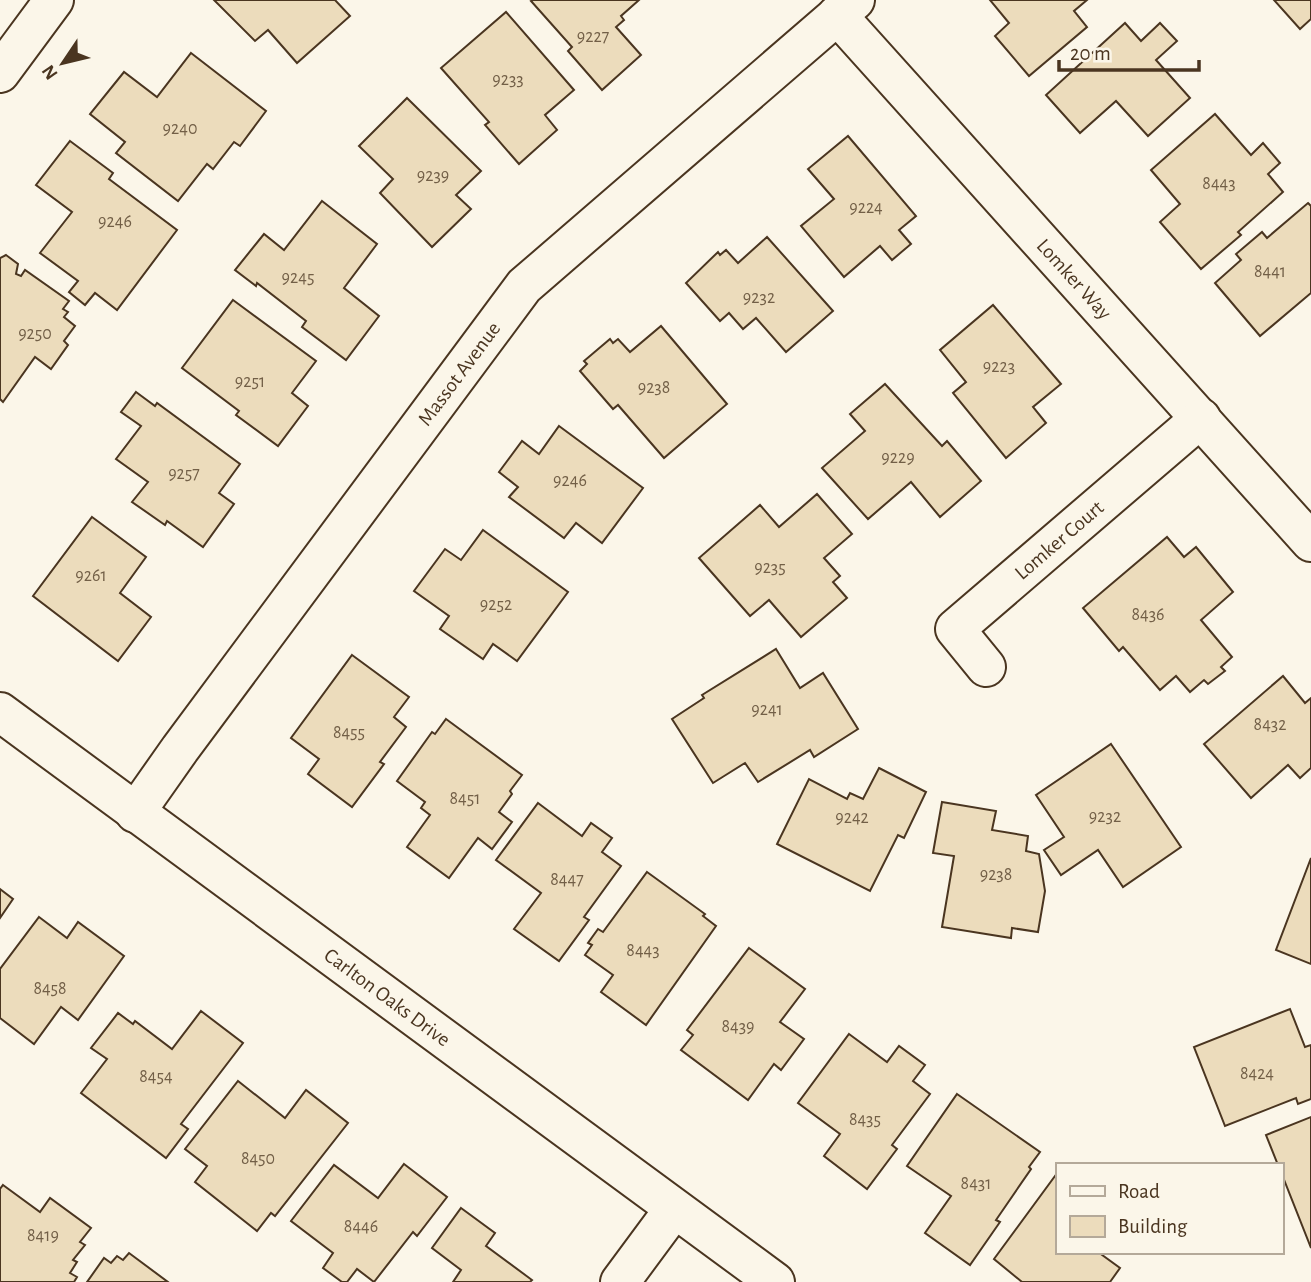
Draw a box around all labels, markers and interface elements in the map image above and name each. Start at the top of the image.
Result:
north arrow [28,28,98,98]
house number: 9227 [577,28,609,46]
scale bar [1059,28,1199,72]
text: 20 m [1070,43,1111,64]
text: N [39,61,62,83]
house number: 9233 [492,71,524,89]
house number: 9240 [163,120,197,138]
house number: 9239 [417,167,449,185]
house number: 8443 [1202,175,1236,193]
house number: 9224 [849,199,883,217]
house number: 9246 [98,213,132,231]
street label: Lomker Way [1033,235,1115,324]
house number: 8441 [1254,263,1286,281]
house number: 9245 [282,269,314,287]
house number: 9232 [743,289,775,307]
street label: Massot Avenue [414,318,505,430]
house number: 9250 [18,325,52,343]
house number: 9223 [983,358,1015,376]
house number: 9251 [235,373,265,391]
house number: 9238 [638,379,670,397]
house number: 9229 [881,449,915,467]
house number: 9257 [168,465,200,483]
house number: 9246 [553,472,587,490]
street label: Lomker Court [1011,496,1108,584]
house number: 9235 [754,559,786,577]
house number: 9261 [75,567,107,585]
house number: 9252 [480,596,512,614]
house number: 8436 [1131,606,1165,624]
house number: 9241 [751,701,783,719]
house number: 8432 [1254,716,1286,734]
house number: 8455 [333,724,365,742]
house number: 8451 [450,790,480,808]
house number: 9232 [1089,808,1121,826]
house number: 9242 [835,809,869,827]
house number: 9238 [980,866,1012,884]
house number: 8447 [550,871,584,889]
house number: 8443 [626,942,660,960]
street label: Carlton Oaks Drive [320,944,454,1051]
house number: 8458 [33,980,67,998]
house number: 8439 [721,1018,755,1036]
house number: 8424 [1240,1065,1274,1083]
house number: 8454 [139,1068,173,1086]
house number: 8435 [849,1111,881,1129]
house number: 8450 [241,1150,275,1168]
legend [1056,1163,1283,1254]
house number: 8431 [961,1175,991,1193]
text: Road [1118,1181,1160,1202]
text: Building [1118,1216,1188,1237]
house number: 8446 [344,1218,378,1236]
house number: 8419 [27,1227,59,1245]

